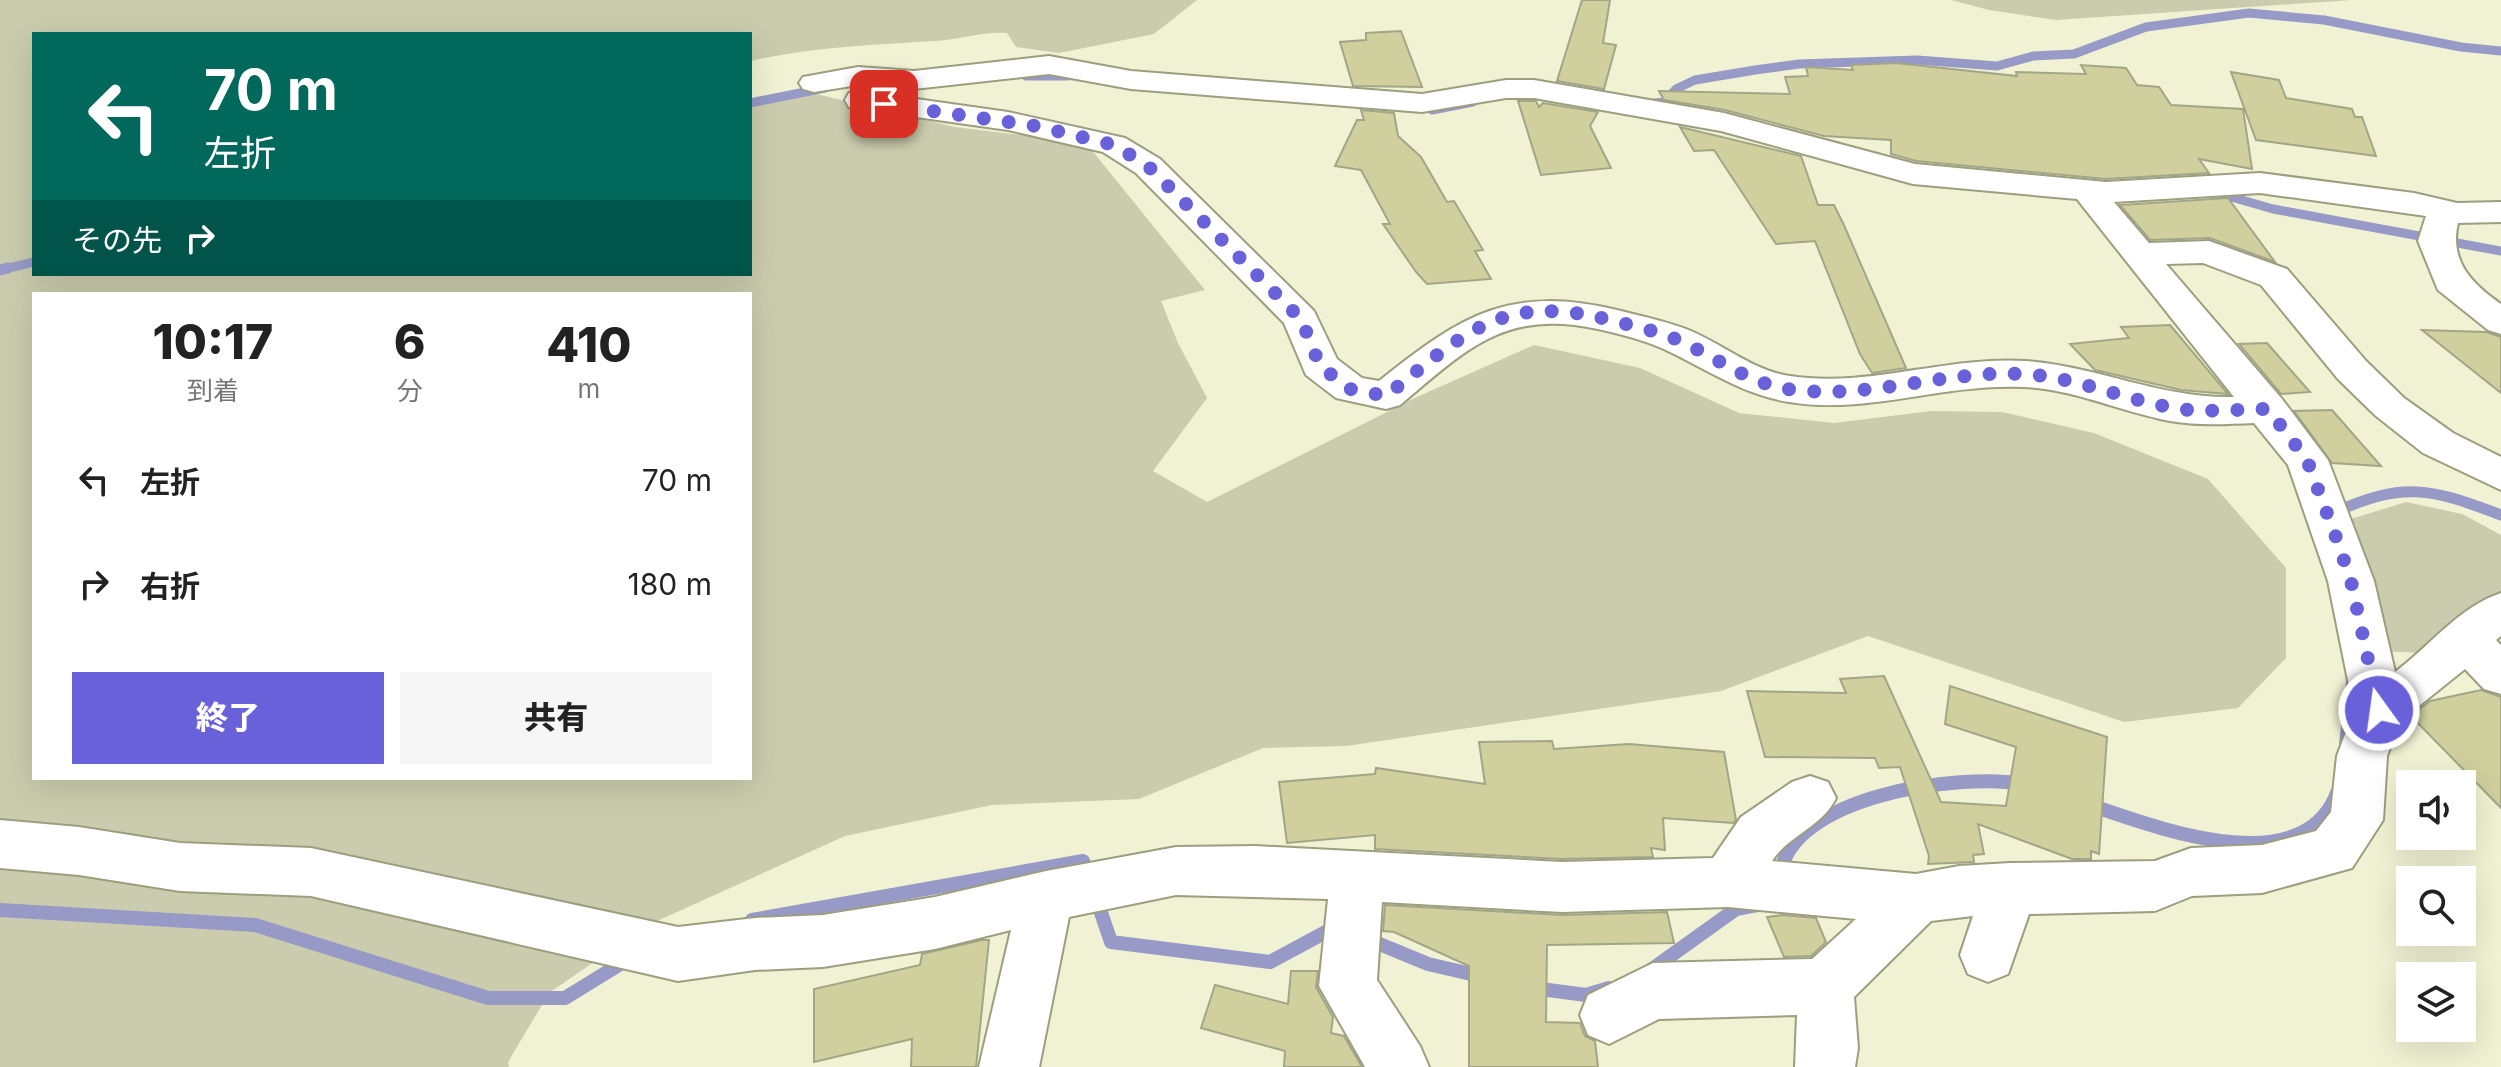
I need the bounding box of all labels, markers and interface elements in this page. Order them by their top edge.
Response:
text: 70 m [204,56,338,124]
icon: left [72,64,176,168]
pin [850,70,918,138]
icon: arrive [862,82,906,126]
text: 左折 [204,131,276,175]
icon: right [178,216,222,260]
text: その先 [72,222,162,258]
text: 10:17 [153,312,273,371]
text: 6 [394,312,426,371]
text: 410 [546,315,631,374]
text: m [577,373,600,404]
text: 到着 [187,375,239,406]
text: 分 [397,375,423,406]
icon: left [72,458,116,502]
text: 70 m [642,462,712,498]
text: 左折 [140,464,200,500]
icon: right [72,562,116,606]
text: 180 m [628,566,712,602]
text: 右折 [140,568,200,604]
position arrow [2337,668,2421,752]
button: 終了 [72,672,384,764]
button: 共有 [400,672,712,764]
map controls [2396,770,2476,1042]
button: sound [2396,770,2476,850]
button: search [2396,866,2476,946]
button: layers [2396,962,2476,1042]

